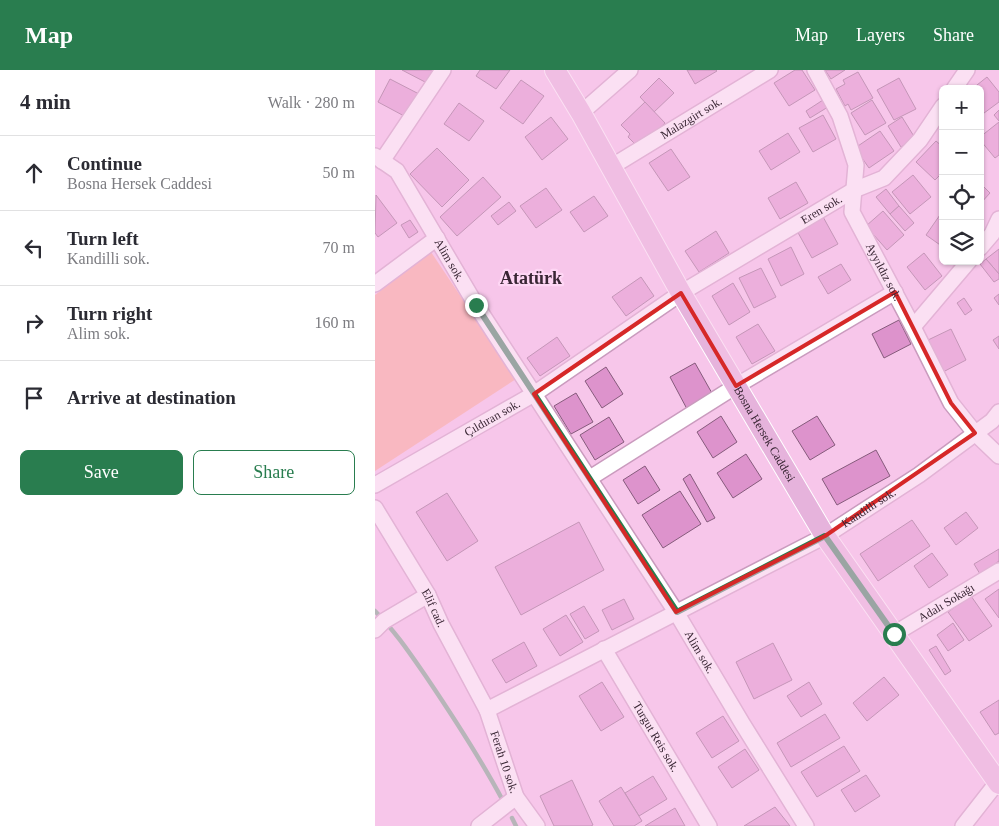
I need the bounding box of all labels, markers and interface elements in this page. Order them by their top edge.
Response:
text: Map [25,22,73,48]
text: Map [795,25,828,45]
text: Layers [856,25,905,45]
text: Share [933,25,974,45]
map controls [939,85,984,265]
button: + [939,85,984,130]
text: 4 min [20,90,71,114]
text: Walk · 280 m [268,94,355,111]
street label: Malazgirt sok. [658,94,724,142]
button: − [939,130,984,175]
text: Continue [67,153,142,174]
icon: ahead [20,159,48,187]
text: 50 m [323,164,355,181]
text: Bosna Hersek Caddesi [67,175,212,192]
button: locate [939,175,984,220]
street label: Eren sok. [798,192,845,227]
button: layers [939,220,984,265]
text: Turn left [67,228,139,249]
icon: left [20,234,48,262]
street label: Alim sok. [431,236,468,284]
text: 70 m [323,239,355,256]
street label: Ayyıldız sok. [863,241,905,303]
text: Kandilli sok. [67,250,150,267]
district label: Atatürk [500,268,562,288]
route end [465,294,488,317]
text: Turn right [67,303,152,324]
icon: right [20,309,48,337]
text: 160 m [315,314,355,331]
text: Alim sok. [67,325,130,342]
icon: arrive [20,384,48,412]
street label: Bosna Hersek Caddesi [731,384,799,485]
text: Arrive at destination [67,387,236,408]
street label: Çıldıran sok. [462,396,523,439]
button: Save [20,450,183,495]
button: Share [193,450,355,495]
street label: Kandilli sok. [839,485,898,531]
street label: Adalı Sokağı [916,580,978,625]
street label: Elif cad. [419,586,448,630]
route start [883,623,906,646]
street label: Alim sok. [682,628,718,676]
street label: Turgut Reis sok. [630,699,682,774]
street label: Ferah 10 sok. [487,729,521,795]

